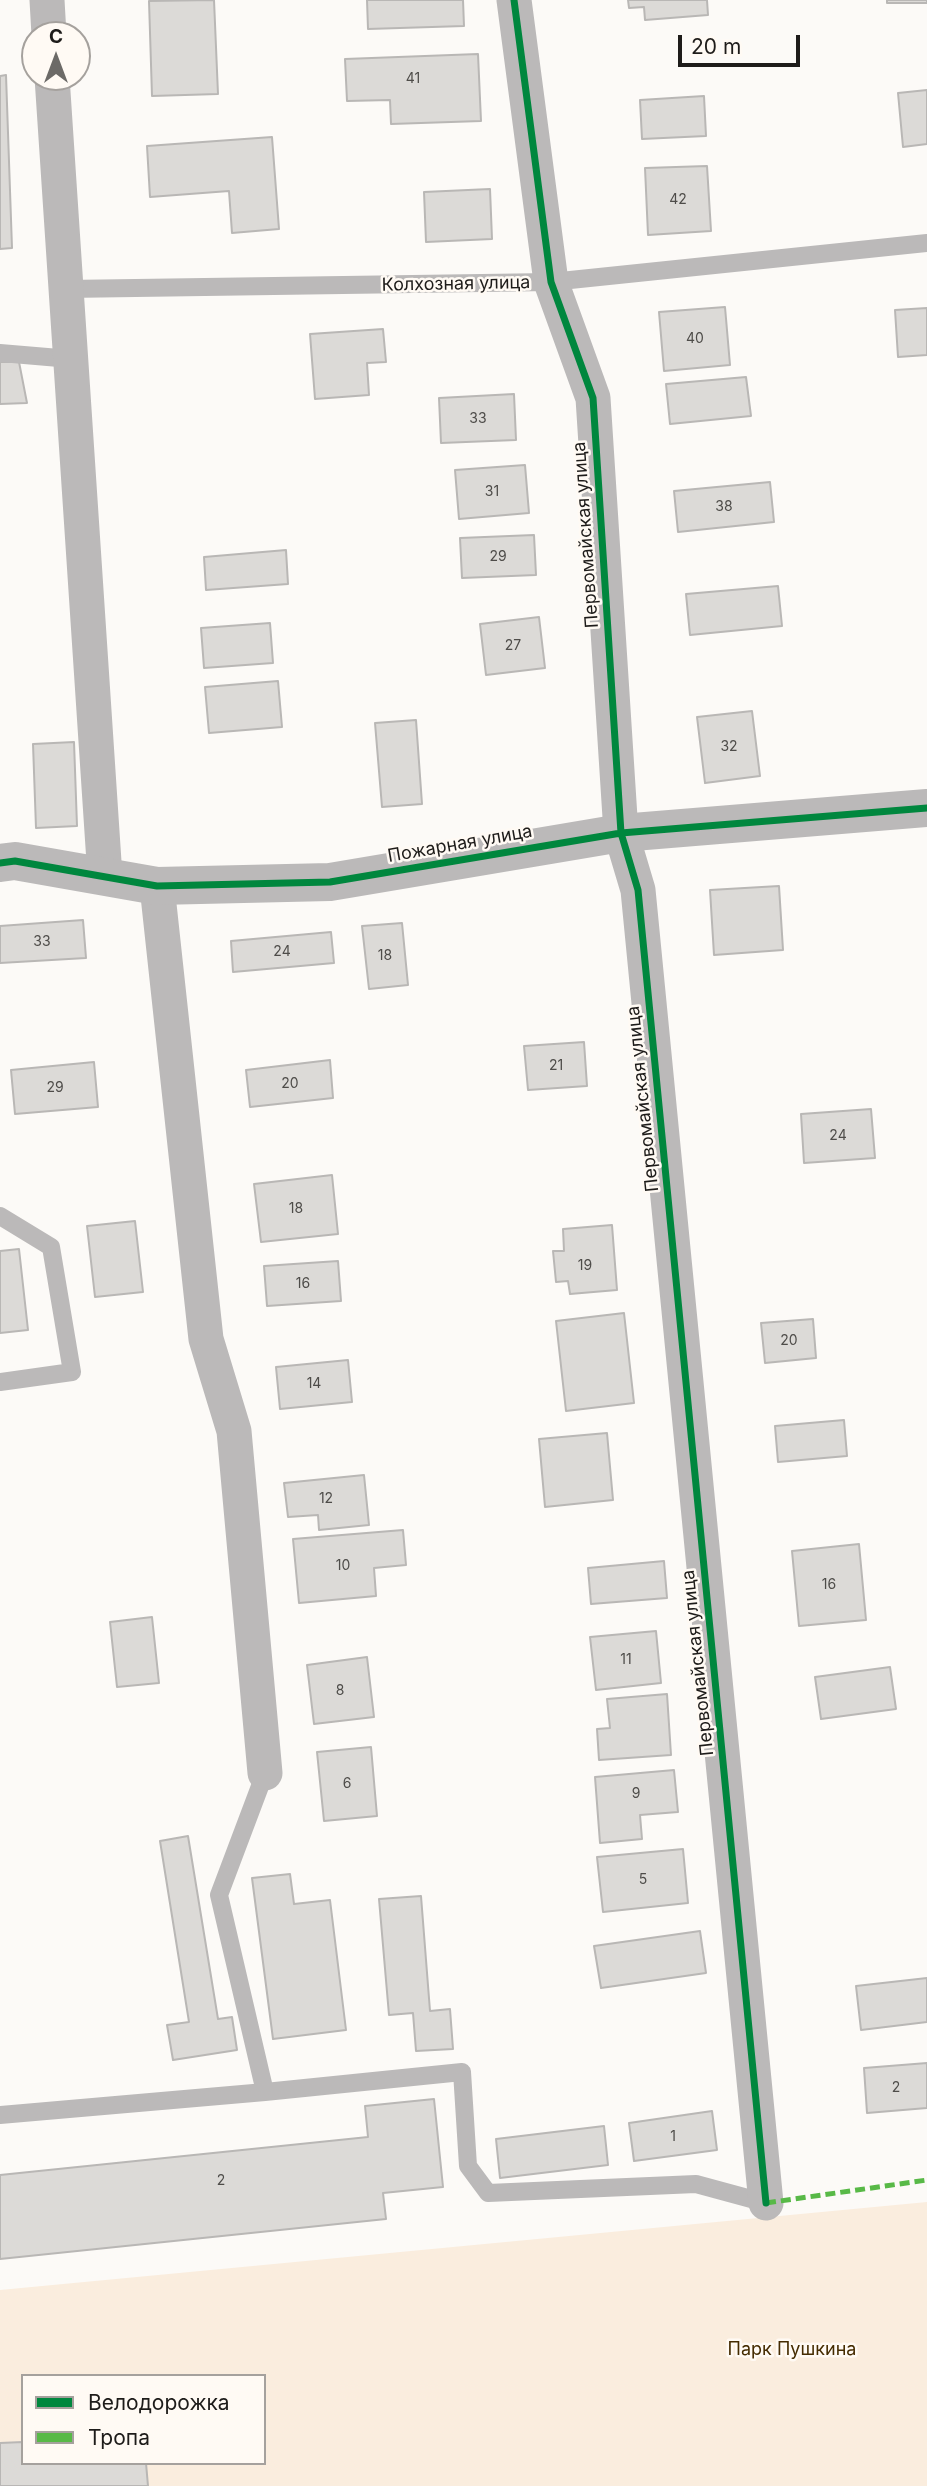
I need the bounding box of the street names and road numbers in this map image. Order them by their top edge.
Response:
street label: Колхозная улица [382,272,530,296]
street label: Первомайская улица [569,441,603,629]
street label: Пожарная улица [386,821,534,867]
street label: Первомайская улица [622,1005,664,1193]
street label: Первомайская улица [677,1569,719,1757]

